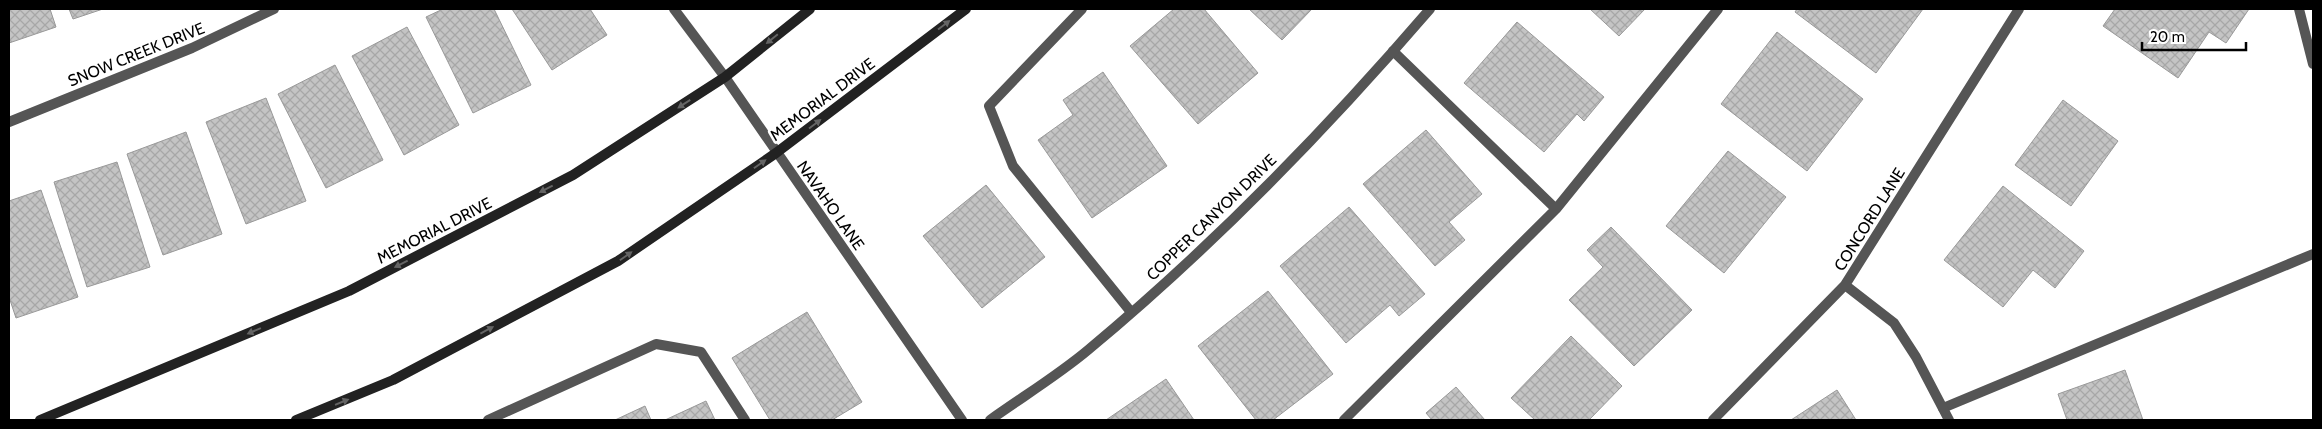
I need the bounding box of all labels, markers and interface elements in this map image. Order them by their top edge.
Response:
street label: SNOW CREEK DRIVE [65,18,207,91]
one-way arrow [937,20,950,31]
scale bar [2142,20,2246,52]
text: 20 m [2150,28,2185,46]
one-way arrow [765,34,778,45]
street label: MEMORIAL DRIVE [766,54,879,145]
one-way arrow [677,99,690,108]
one-way arrow [808,118,821,129]
street label: COPPER CANYON DRIVE [1142,150,1280,284]
street label: NAVAHO LANE [793,157,868,254]
one-way arrow [753,159,766,169]
street label: CONCORD LANE [1830,164,1909,274]
one-way arrow [539,185,553,193]
street label: MEMORIAL DRIVE [374,193,495,268]
one-way arrow [619,251,632,261]
one-way arrow [394,260,409,268]
one-way arrow [481,326,494,335]
one-way arrow [247,328,261,336]
one-way arrow [334,397,349,405]

